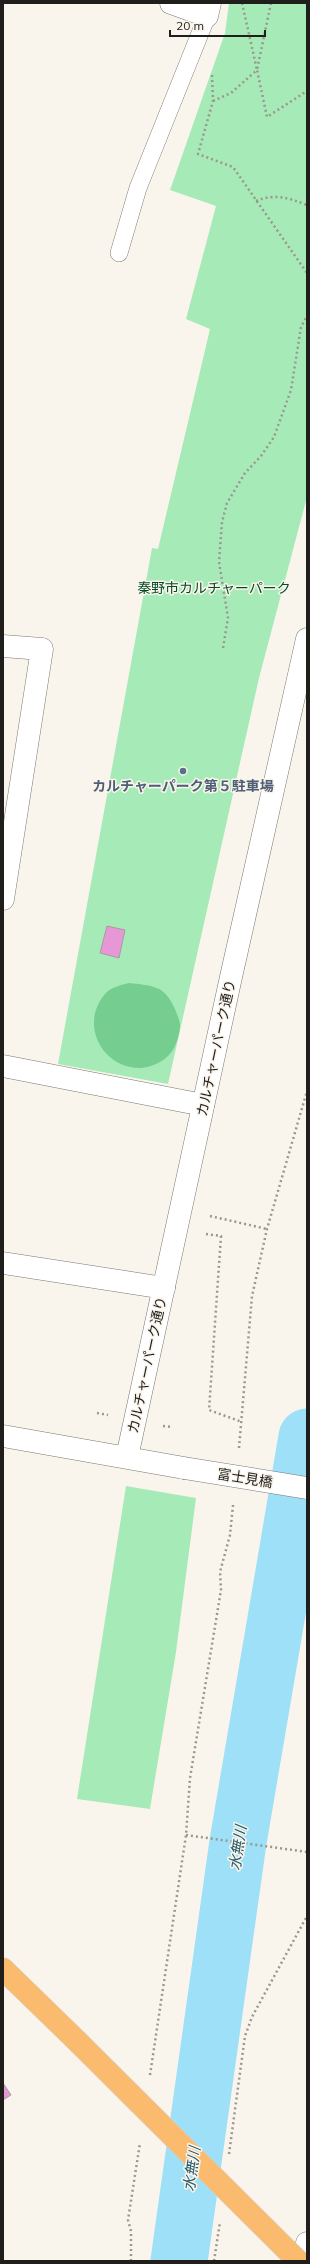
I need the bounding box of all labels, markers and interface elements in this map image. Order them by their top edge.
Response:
scale bar [170,12,265,38]
text: 20 m [176,18,204,33]
park label: 秦野市カルチャーパーク [137,579,291,597]
marker: カルチャーパーク第５駐車場 [178,766,188,776]
place label: カルチャーパーク第５駐車場 [92,777,274,795]
street label: カルチャーパーク通り [193,978,239,1118]
street label: カルチャーパーク通り [124,1295,170,1435]
street label: 富士見橋 [216,1465,274,1491]
water label: 水無川 [225,1822,251,1872]
water label: 水無川 [179,2143,204,2193]

